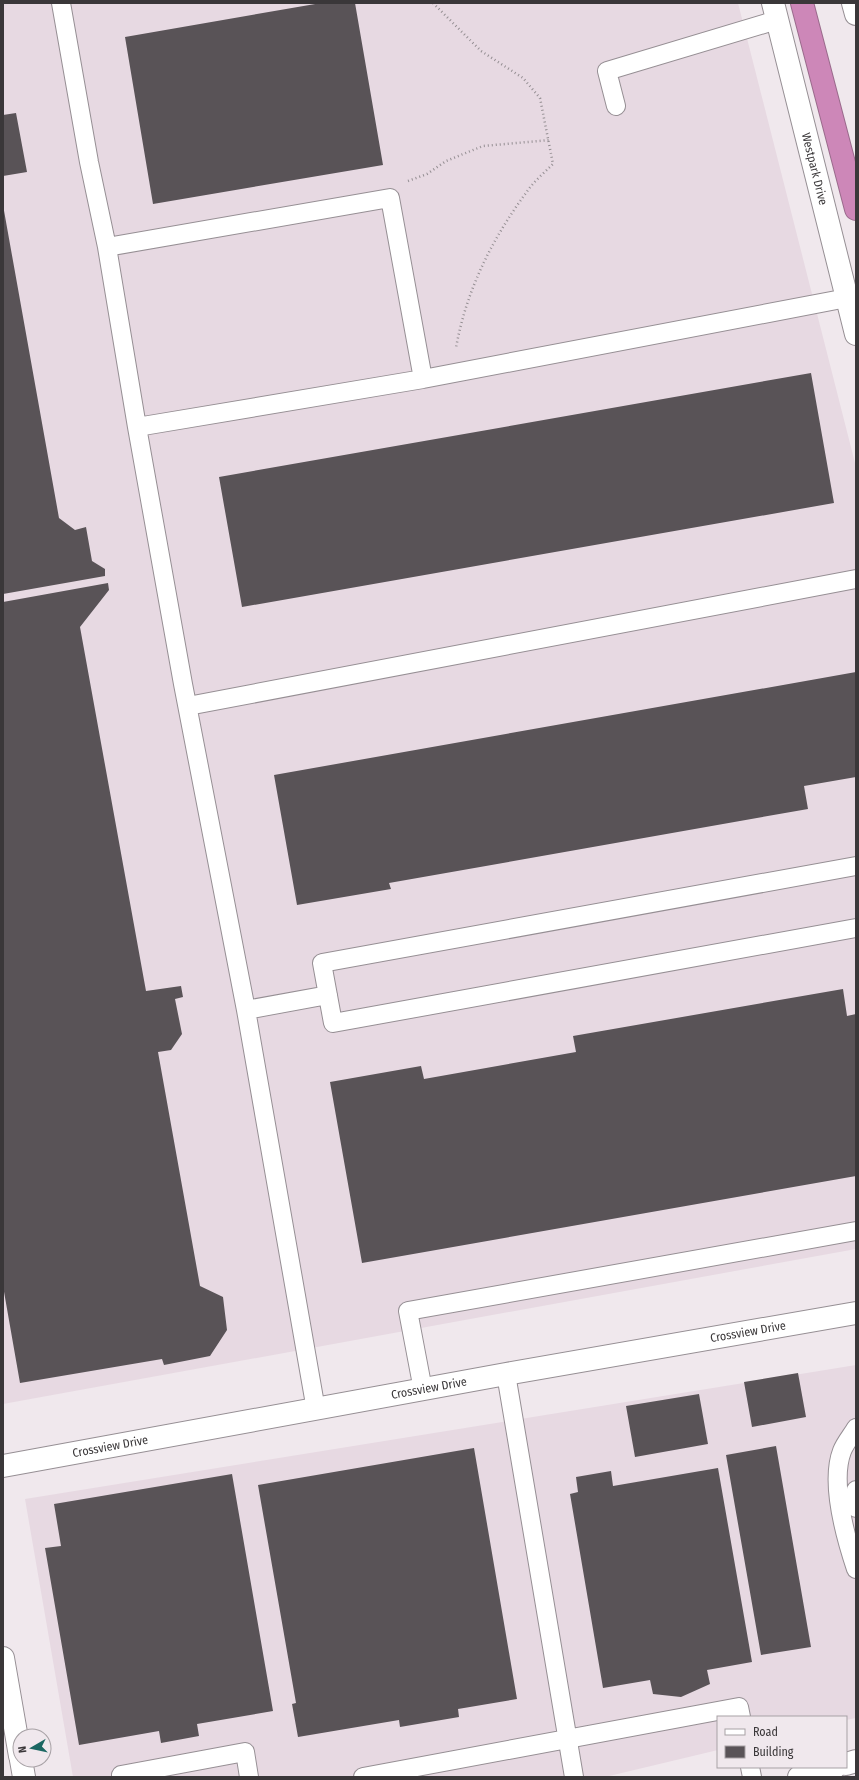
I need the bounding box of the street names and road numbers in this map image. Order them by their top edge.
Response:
street label: Westpark Drive [799,131,830,207]
street label: Crossview Drive [709,1318,787,1345]
street label: Crossview Drive [390,1374,468,1402]
street label: Crossview Drive [71,1433,149,1460]

